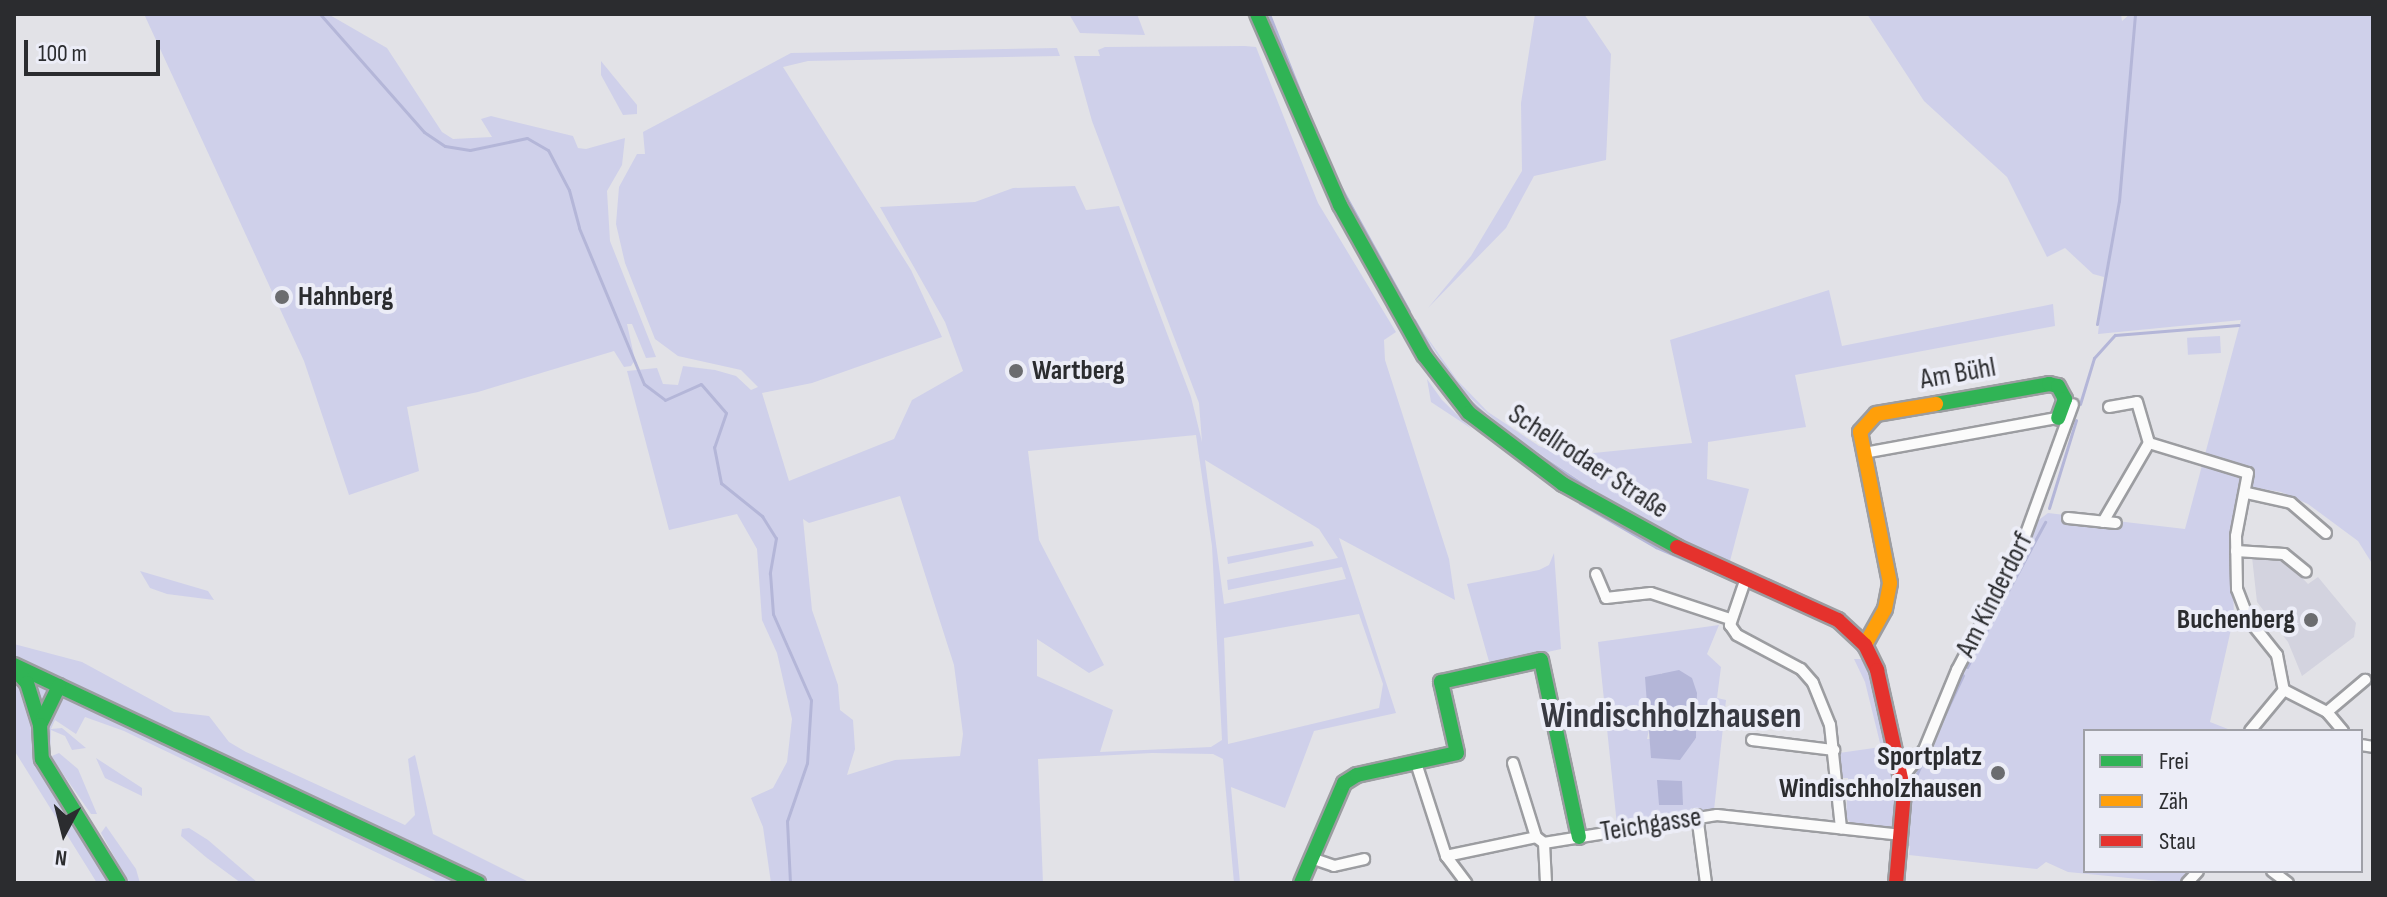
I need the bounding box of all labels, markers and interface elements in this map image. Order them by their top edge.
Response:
scale bar [28,24,164,74]
text: 100 m [38,39,87,68]
place label: Hahnberg [298,280,393,314]
marker: Hahnberg [273,288,291,306]
street label: Am Bühl [1918,351,1998,397]
place label: Wartberg [1032,354,1124,388]
marker: Wartberg [1007,362,1025,380]
street label: Schellrodaer Straße [1502,398,1674,526]
street label: Am Kinderdorf [1949,527,2041,663]
place label: Buchenberg [2177,603,2295,637]
marker: Buchenberg [2302,611,2320,629]
district label: Windischholzhausen [1540,695,1802,739]
legend [2083,729,2363,873]
place label: Sportplatz Windischholzhausen [1779,740,1982,806]
text: Frei [2159,747,2189,776]
marker: Sportplatz Windischholzhausen [1989,764,2007,782]
text: Zäh [2159,787,2188,816]
north arrow [24,793,104,873]
street label: Teichgasse [1598,800,1704,850]
text: Stau [2159,827,2196,856]
text: N [54,843,68,871]

